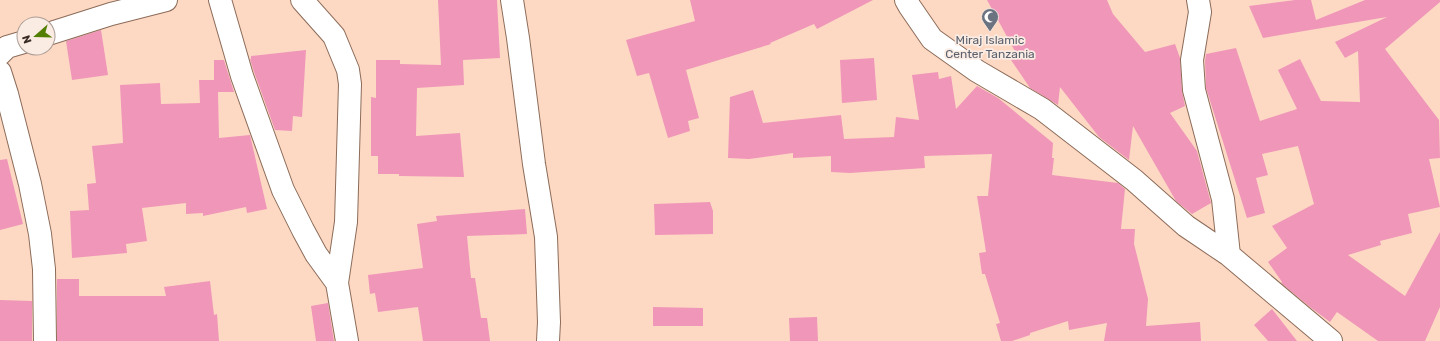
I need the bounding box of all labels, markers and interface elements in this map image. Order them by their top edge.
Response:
mosque icon: Miraj Islamic Center Tanzania [980,7,1000,32]
north arrow [16,16,56,56]
text: N [20,33,35,45]
place label: Miraj Islamic Center Tanzania [945,33,1035,61]

